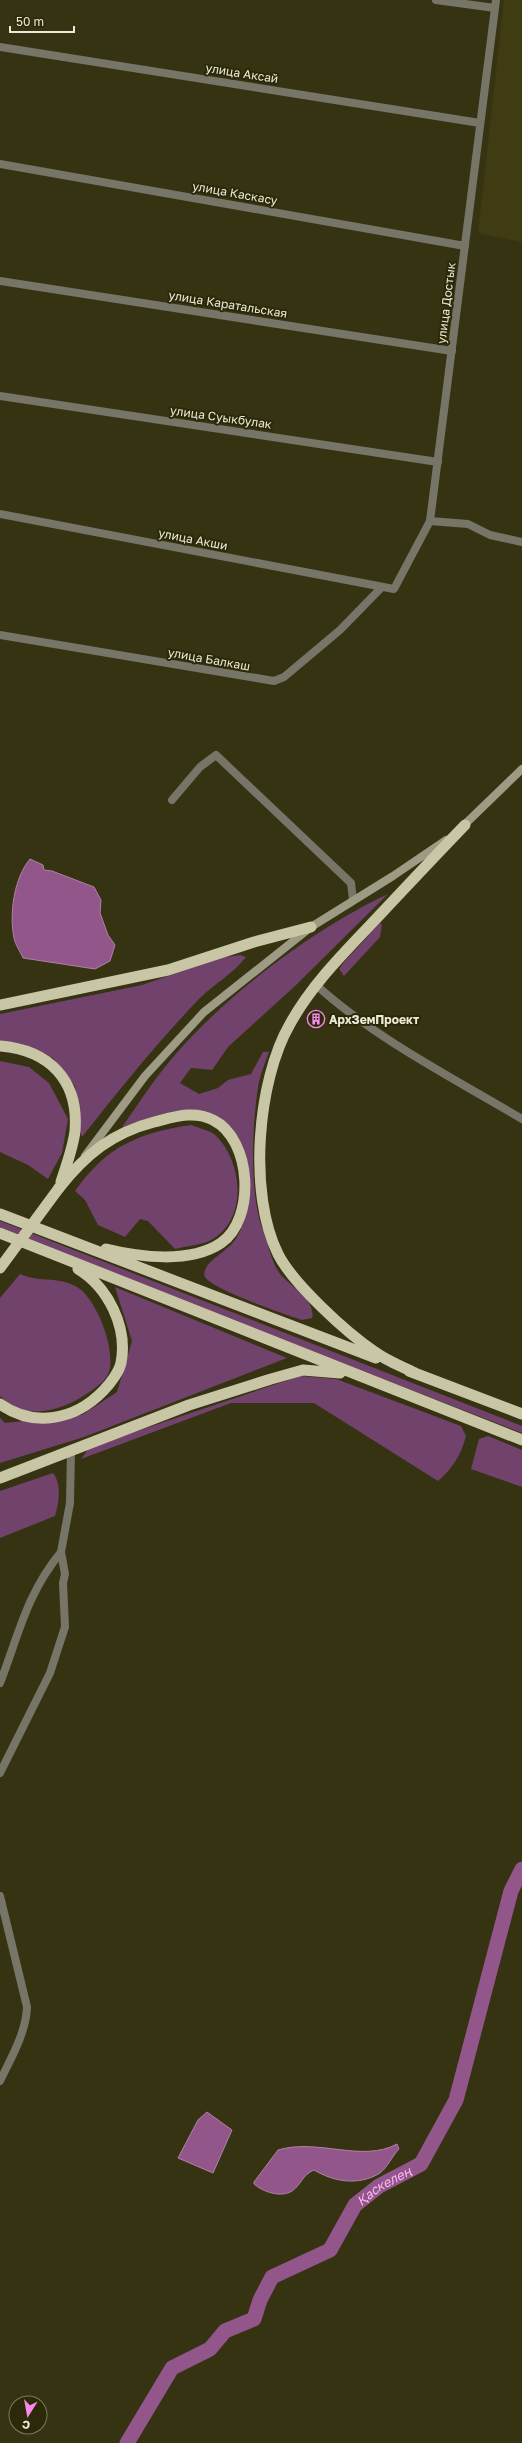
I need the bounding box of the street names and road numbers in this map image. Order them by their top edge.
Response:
street label: улица Аксай [205,60,279,86]
street label: улица Каскасу [191,178,279,208]
street label: улица Достык [434,261,458,345]
street label: улица Каратальская [168,287,288,321]
street label: улица Суыкбулак [169,402,273,432]
street label: улица Акши [157,525,229,553]
street label: улица Балкаш [167,644,251,674]

